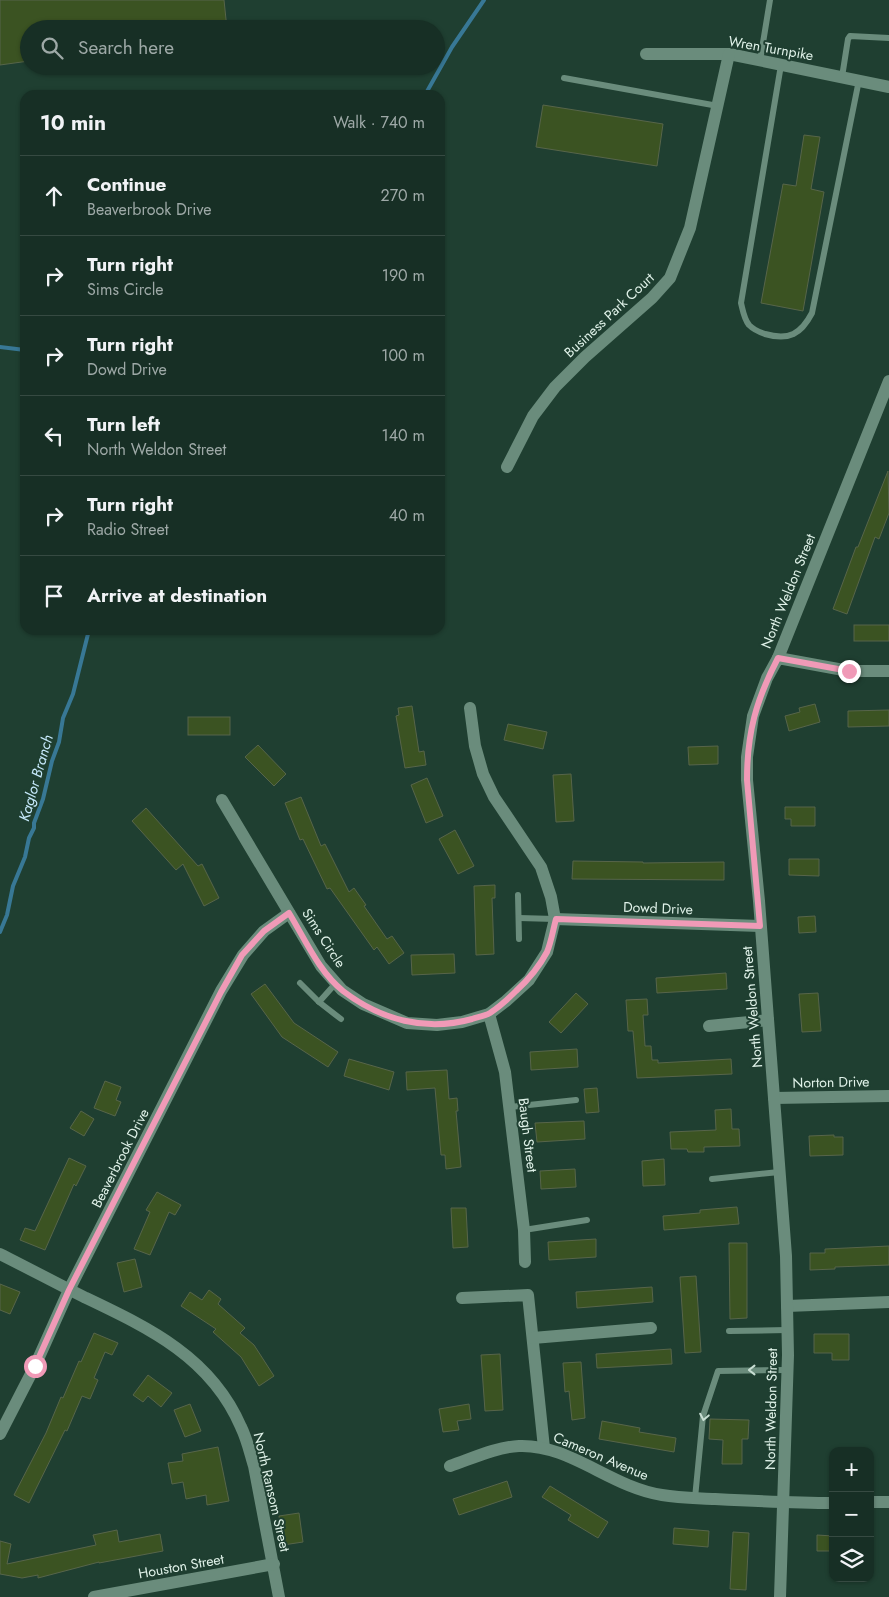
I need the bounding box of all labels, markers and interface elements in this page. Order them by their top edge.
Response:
search box [20,20,445,75]
street label: Wren Turnpike [727,31,815,65]
icon: search [38,34,66,62]
text: Search here [78,34,174,61]
text: 10 min [40,108,106,138]
text: Walk · 740 m [333,111,425,134]
text: Continue [87,171,166,198]
icon: ahead [40,182,68,210]
text: 270 m [381,184,425,207]
text: Beaverbrook Drive [87,198,212,221]
text: Turn right [87,251,173,278]
icon: right [40,262,68,290]
text: 190 m [382,264,425,287]
street label: Business Park Court [560,268,659,362]
text: Sims Circle [87,278,164,301]
text: Turn right [87,331,173,358]
icon: right [40,342,68,370]
text: 100 m [381,344,425,367]
text: Dowd Drive [87,358,167,381]
text: Turn left [87,411,160,438]
icon: left [40,422,68,450]
text: 140 m [382,424,425,447]
text: North Weldon Street [87,438,226,461]
text: Turn right [87,491,173,518]
icon: right [40,502,68,530]
text: 40 m [389,504,425,527]
text: Radio Street [87,518,169,541]
street label: North Weldon Street [756,530,820,651]
icon: arrive [40,582,68,610]
text: Arrive at destination [87,582,267,609]
route end [838,660,861,683]
water label: Kaglor Branch [13,732,59,824]
street label: Dowd Drive [623,897,693,919]
street label: Sims Circle [297,904,351,972]
street label: North Weldon Street [737,945,767,1069]
street label: Norton Drive [792,1071,870,1093]
street label: Baugh Street [514,1097,543,1174]
street label: Beaverbrook Drive [86,1105,154,1211]
street label: North Weldon Street [760,1347,782,1470]
route start [24,1355,47,1378]
one-way arrow [748,1365,756,1376]
one-way arrow [699,1413,710,1422]
street label: Cameron Avenue [550,1427,652,1485]
street label: North Ransom Street [249,1430,296,1554]
map controls [829,1447,874,1582]
button: + [829,1447,874,1492]
button: − [829,1492,874,1537]
button: layers [829,1537,874,1582]
street label: Houston Street [137,1549,226,1583]

